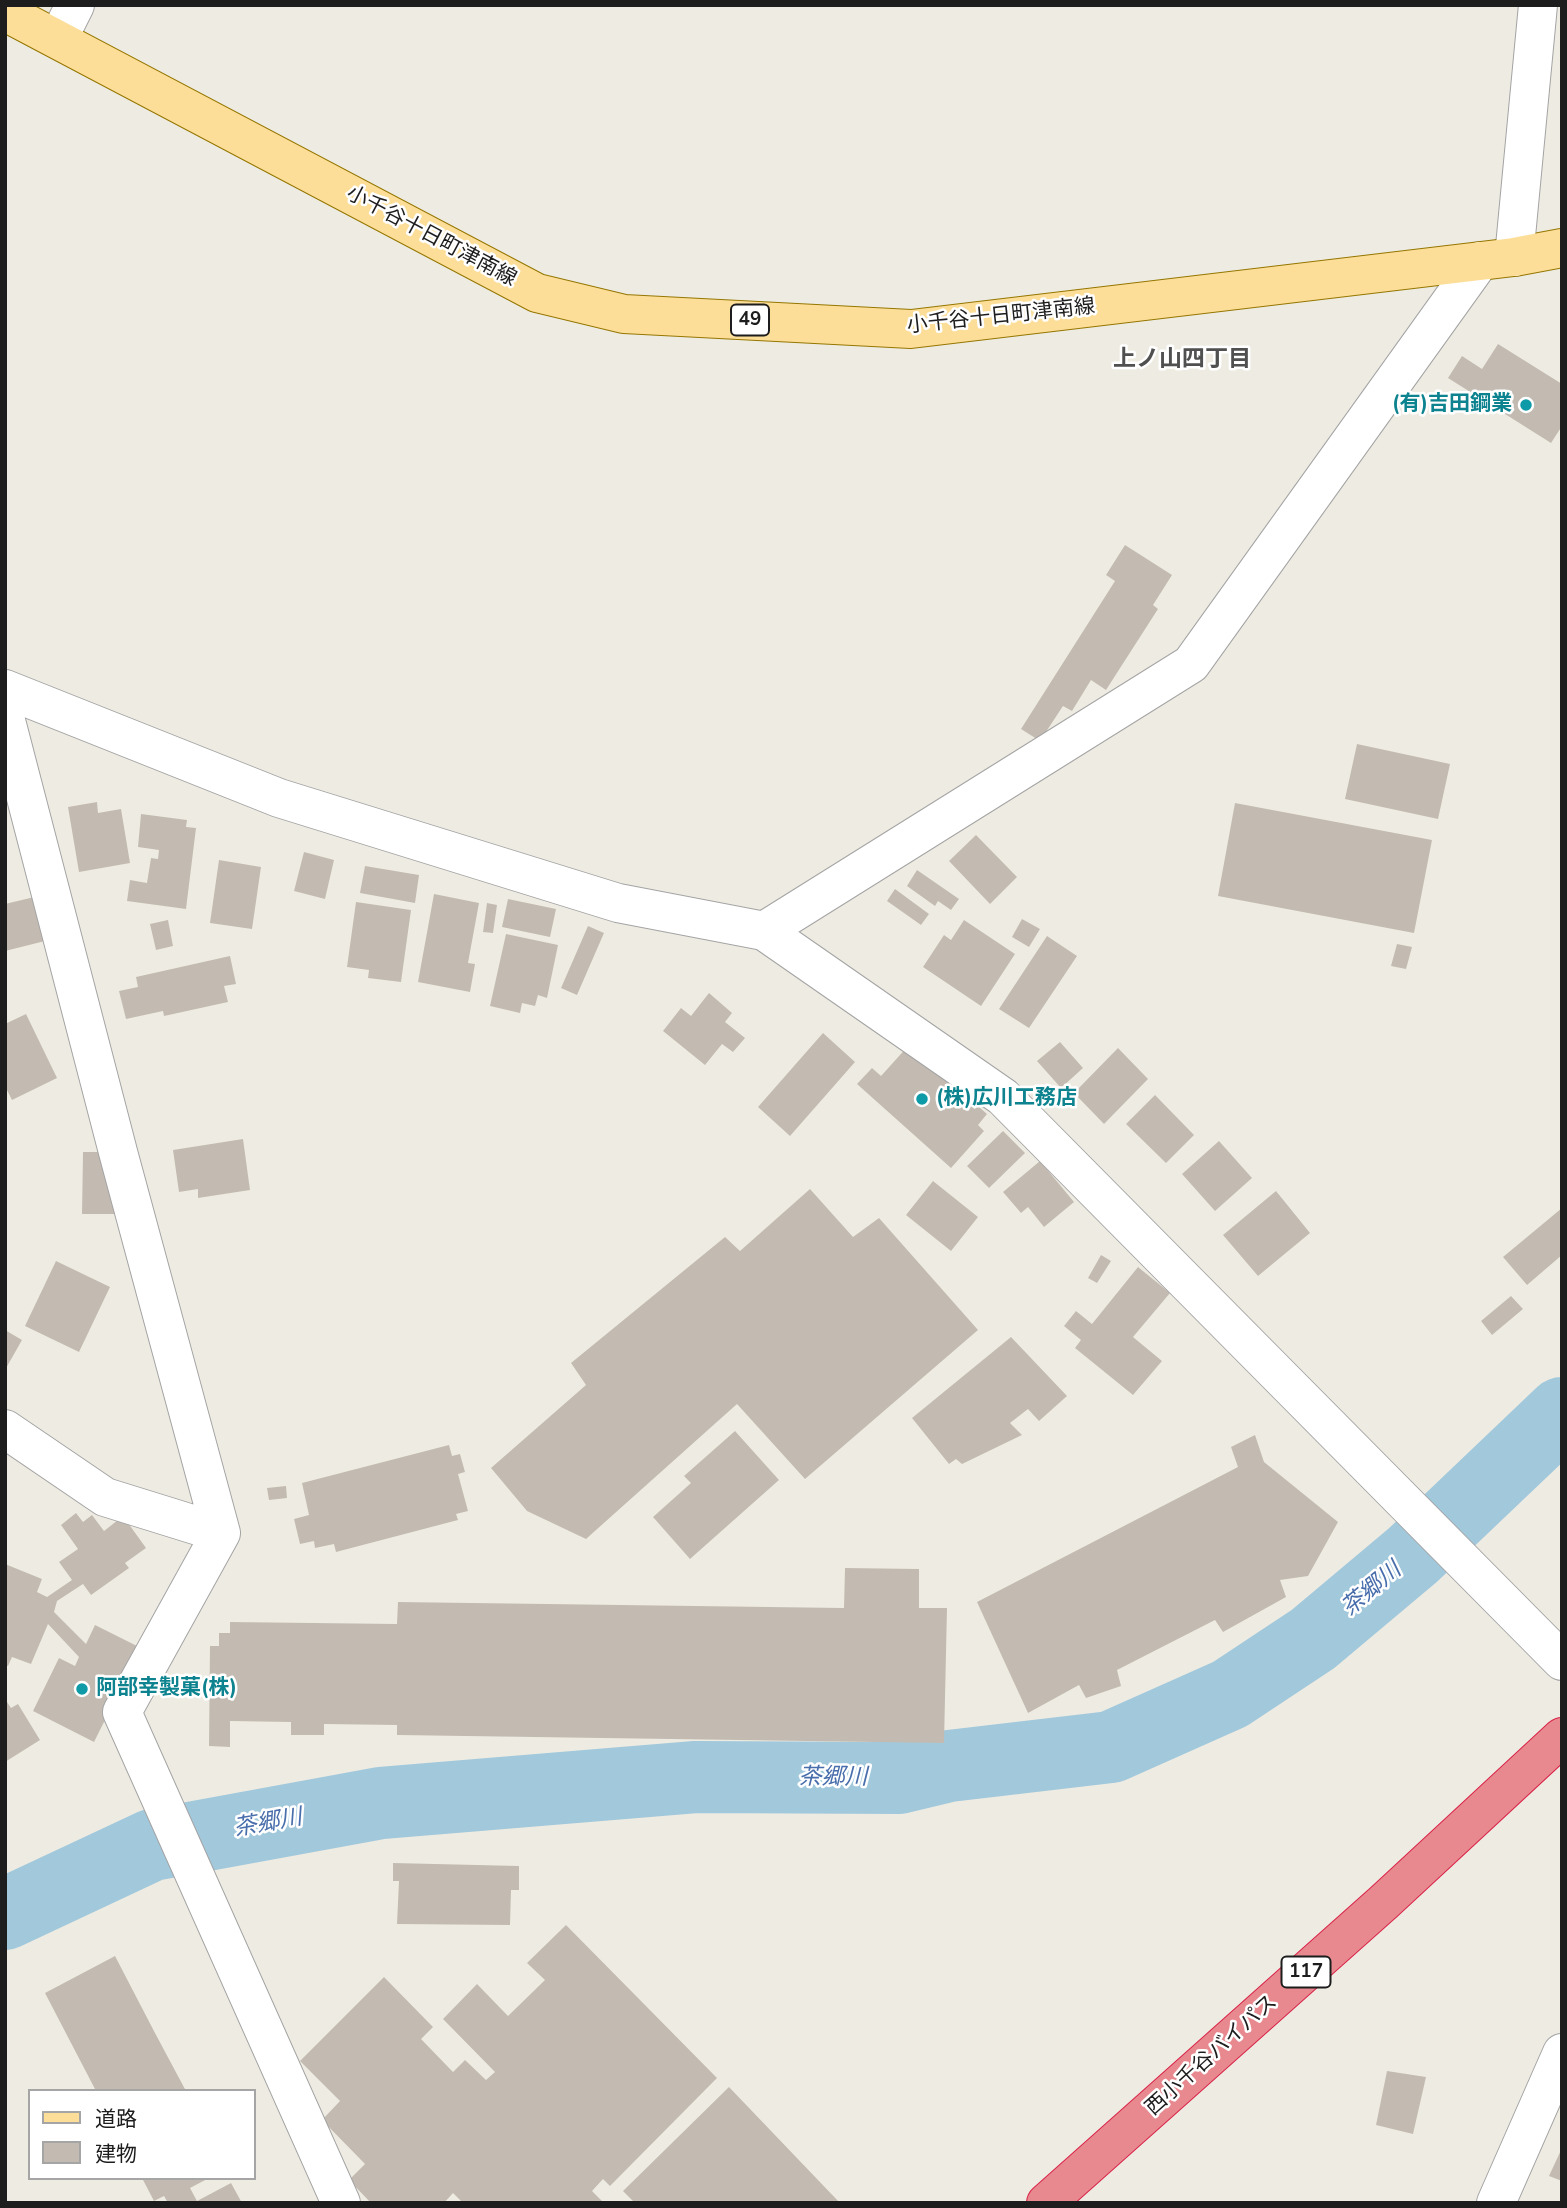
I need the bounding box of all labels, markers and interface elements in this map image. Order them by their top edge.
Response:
street label: 小千谷十日町津南線 [342,182,520,292]
street label: 小千谷十日町津南線 [906,295,1096,339]
road number: 49 [731,304,769,336]
district label: 上ノ山四丁目 [1113,346,1251,374]
place label: (有)吉田鋼業 [1392,392,1512,418]
marker: (有)吉田鋼業 [1518,397,1534,413]
place label: (株)広川工務店 [936,1086,1077,1112]
marker: (株)広川工務店 [914,1091,930,1107]
water label: 茶郷川 [1337,1557,1407,1623]
place label: 阿部幸製菓(株) [96,1676,237,1702]
marker: 阿部幸製菓(株) [74,1681,90,1697]
water label: 茶郷川 [799,1764,867,1792]
water label: 茶郷川 [232,1804,304,1844]
road number: 117 [1282,1956,1330,1988]
street label: 西小千谷バイパス [1141,1990,1283,2122]
legend [28,2089,256,2180]
text: 道路 [95,2105,137,2133]
text: 建物 [95,2140,137,2168]

